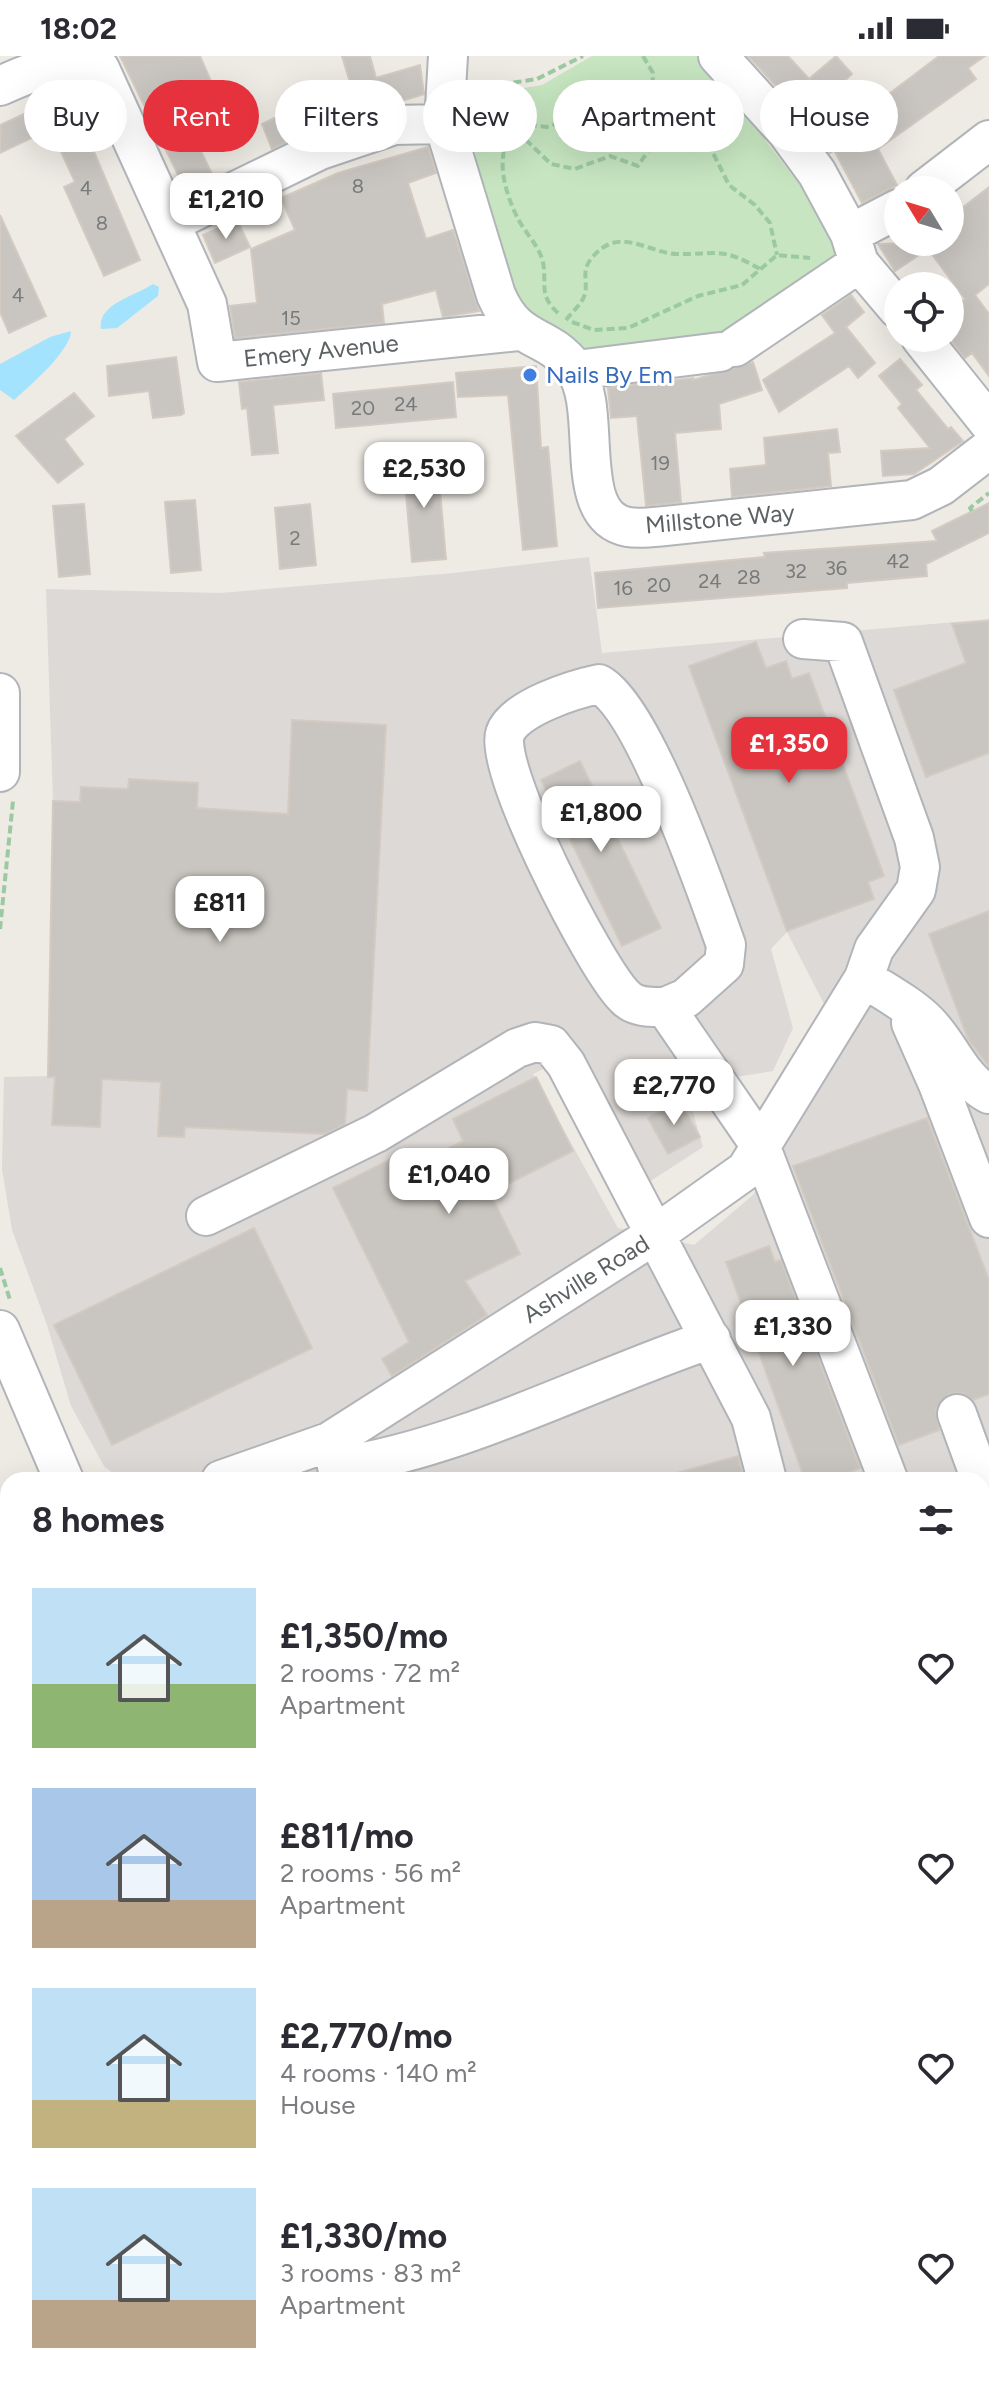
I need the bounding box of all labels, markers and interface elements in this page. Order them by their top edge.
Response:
text: 18:02 [40,10,117,47]
chip: Buy [24,80,127,152]
chip: Rent [143,80,259,152]
chip: Filters [275,80,407,152]
chip: New [423,80,537,152]
chip: Apartment [553,80,744,152]
chip: House [760,80,898,152]
pin: £1,210 [161,173,291,241]
house number: 8 [352,174,364,198]
house number: 4 [80,176,92,200]
north arrow [884,176,964,256]
map controls [884,176,964,352]
text: £1,210 [188,183,264,215]
house number: 8 [96,211,108,235]
button: locate [884,272,964,352]
house number: 4 [12,283,24,307]
house number: 15 [281,306,301,330]
street label: Emery Avenue [242,328,400,373]
place label: Nails By Em [546,360,673,389]
marker: Nails By Em [521,366,539,384]
house number: 24 [394,392,418,416]
house number: 20 [351,396,375,420]
pin: £2,530 [359,442,489,510]
house number: 19 [650,451,670,475]
text: £2,530 [382,452,466,484]
street label: Millstone Way [644,498,796,539]
house number: 2 [289,526,301,550]
house number: 42 [886,549,910,573]
house number: 36 [825,556,847,580]
house number: 32 [785,559,807,583]
house number: 28 [737,565,761,589]
house number: 24 [698,569,722,593]
house number: 20 [647,573,671,597]
house number: 16 [613,576,633,600]
pin: £1,350 [724,717,854,785]
text: £1,350 [749,727,829,759]
pin: £1,800 [536,786,666,854]
text: £1,800 [560,796,642,828]
pin: £811 [173,876,267,944]
text: £811 [193,886,247,918]
pin: £2,770 [609,1059,739,1127]
text: £2,770 [633,1069,715,1101]
pin: £1,040 [384,1148,514,1216]
text: £1,040 [407,1158,491,1190]
street label: Ashville Road [517,1228,654,1329]
pin: £1,330 [728,1300,858,1368]
text: £1,330 [754,1310,832,1342]
icon: filters [914,1498,958,1542]
text: 8 homes [32,1500,164,1541]
text: £1,350/mo [280,1616,448,1657]
icon: home [96,1620,192,1716]
icon: heart [914,1646,958,1690]
text: 2 rooms · 72 m² [280,1657,460,1689]
text: Apartment [280,1689,406,1721]
text: £811/mo [280,1816,414,1857]
icon: home [96,1820,192,1916]
icon: heart [914,1846,958,1890]
text: 2 rooms · 56 m² [280,1857,461,1889]
text: Apartment [280,1889,406,1921]
text: £2,770/mo [280,2016,453,2057]
icon: home [96,2020,192,2116]
icon: heart [914,2046,958,2090]
text: 4 rooms · 140 m² [280,2057,477,2089]
text: House [280,2089,355,2121]
text: £1,330/mo [280,2216,447,2257]
icon: home [96,2220,192,2316]
icon: heart [914,2246,958,2290]
text: 3 rooms · 83 m² [280,2257,461,2289]
text: Apartment [280,2289,406,2321]

